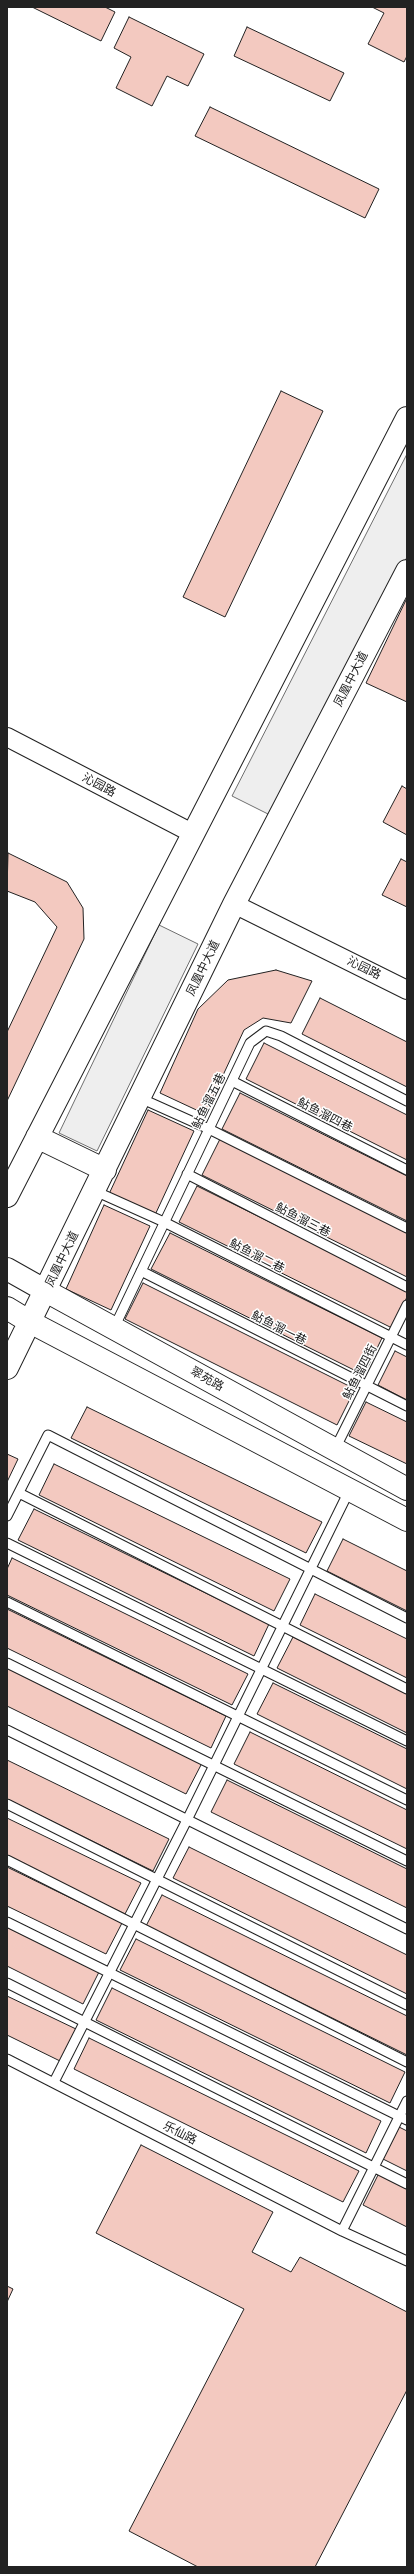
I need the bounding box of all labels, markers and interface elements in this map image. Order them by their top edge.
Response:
street label: 凤凰中大道 [331,649,371,709]
street label: 沁园路 [80,770,118,800]
street label: 凤凰中大道 [183,938,223,998]
street label: 沁园路 [345,954,383,982]
street label: 鲇鱼溜五巷 [189,1071,229,1131]
street label: 鲇鱼溜四巷 [295,1095,355,1135]
street label: 鲇鱼溜三巷 [273,1200,333,1240]
street label: 凤凰中大道 [42,1229,82,1289]
street label: 鲇鱼溜二巷 [227,1236,287,1276]
street label: 鲇鱼溜一巷 [249,1308,309,1348]
street label: 鲇鱼溜四街 [340,1342,380,1402]
street label: 翠苑路 [188,1364,226,1394]
street label: 乐仙路 [161,2118,199,2148]

